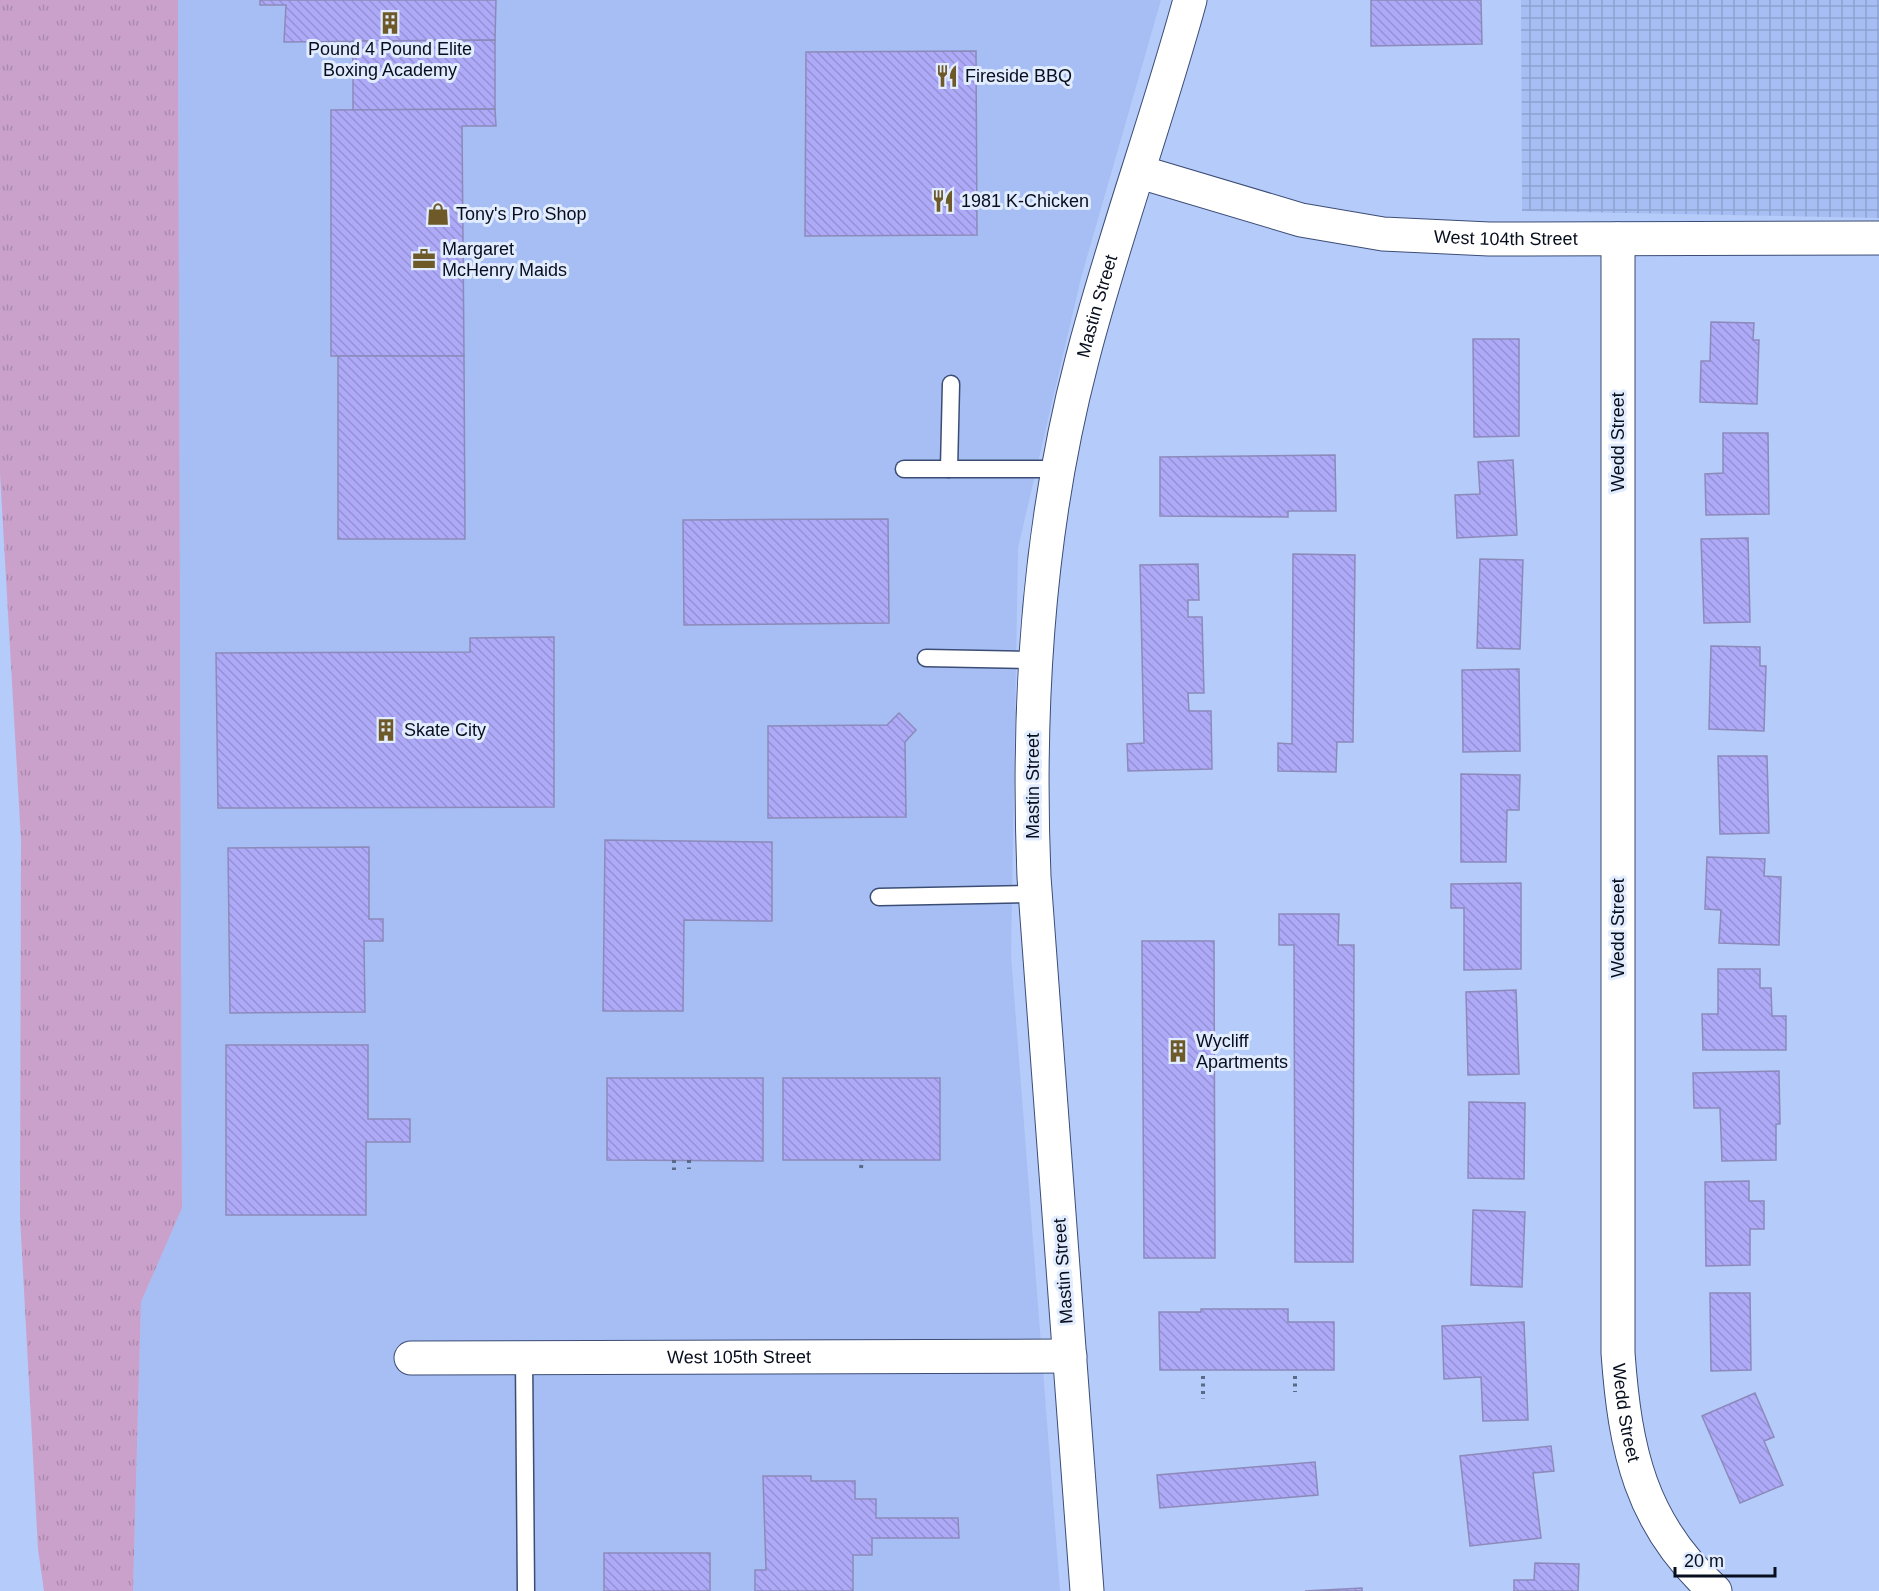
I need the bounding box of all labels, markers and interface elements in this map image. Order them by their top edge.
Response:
building icon: Pound 4 Pound Elite Boxing Academy [377,10,403,36]
place label: Pound 4 Pound Elite Boxing Academy [308,39,472,80]
restaurant icon: Fireside BBQ [934,63,960,89]
place label: Fireside BBQ [965,66,1072,86]
restaurant icon: 1981 K-Chicken [930,188,956,214]
place label: 1981 K-Chicken [961,191,1089,211]
shop icon: Tony's Pro Shop [425,201,451,227]
place label: Tony's Pro Shop [456,204,587,224]
street label: West 104th Street [1433,226,1578,249]
place label: Margaret McHenry Maids [442,239,567,280]
office icon: Margaret McHenry Maids [411,246,437,272]
street label: Mastin Street [1073,252,1121,360]
street label: Wedd Street [1608,392,1628,492]
building icon: Skate City [373,717,399,743]
place label: Skate City [404,720,486,740]
street label: Mastin Street [1023,733,1043,839]
street label: Wedd Street [1608,878,1628,978]
place label: Wycliff Apartments [1196,1031,1288,1072]
building icon: Wycliff Apartments [1165,1038,1191,1064]
street label: Mastin Street [1049,1217,1077,1325]
street label: West 105th Street [667,1347,811,1367]
street label: Wedd Street [1609,1362,1644,1464]
scale bar [1675,1540,1776,1578]
text: 20 m [1684,1551,1724,1571]

